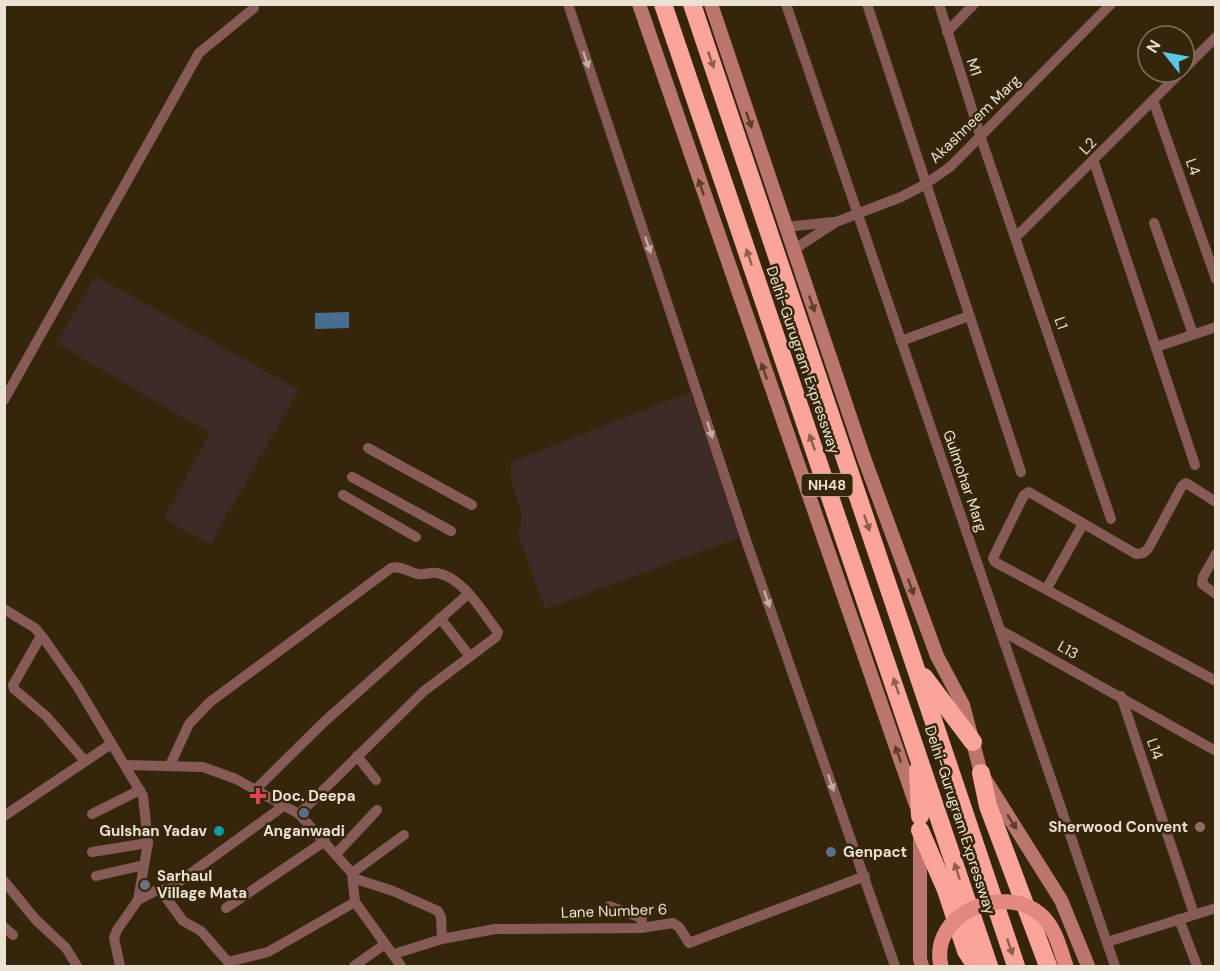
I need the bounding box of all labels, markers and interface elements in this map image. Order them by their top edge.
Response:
north arrow [1136,24,1196,84]
text: N [1142,36,1166,57]
one-way arrow [582,51,591,69]
one-way arrow [706,51,716,69]
street label: M1 [962,56,986,78]
street label: Akashneem Marg [925,70,1025,168]
one-way arrow [745,111,755,129]
street label: L2 [1075,133,1101,159]
street label: L4 [1181,156,1205,178]
one-way arrow [696,178,706,196]
one-way arrow [643,236,653,254]
one-way arrow [744,248,754,266]
street label: Delhi-Gurugram Expressway [761,263,845,457]
one-way arrow [807,295,817,313]
street label: L1 [1050,314,1072,332]
one-way arrow [759,362,769,380]
one-way arrow [705,421,715,439]
street label: Gulmohar Marg [938,427,992,535]
one-way arrow [807,433,817,451]
road number: NH48 [802,474,852,496]
one-way arrow [862,514,872,532]
one-way arrow [907,578,917,596]
one-way arrow [762,590,772,608]
street label: L13 [1054,636,1082,664]
one-way arrow [891,677,900,695]
street label: Delhi-Gurugram Expressway [920,723,1000,918]
street label: L14 [1142,736,1168,762]
one-way arrow [892,745,902,763]
one-way arrow [827,774,837,792]
place label: Doc. Deepa [272,786,355,806]
marker: Doc. Deepa [249,787,267,805]
marker: Anganwadi [297,806,311,820]
one-way arrow [1007,814,1018,831]
place label: Sherwood Convent [1048,817,1188,837]
marker: Sherwood Convent [1193,820,1207,834]
place label: Gulshan Yadav [99,821,208,841]
place label: Anganwadi [263,821,345,841]
marker: Gulshan Yadav [212,824,226,838]
place label: Genpact [843,842,907,862]
marker: Genpact [824,845,838,859]
one-way arrow [952,862,962,880]
place label: Sarhaul Village Mata [157,866,247,903]
marker: Sarhaul Village Mata [138,878,152,892]
street label: Lane Number 6 [560,899,668,923]
one-way arrow [1005,938,1015,956]

